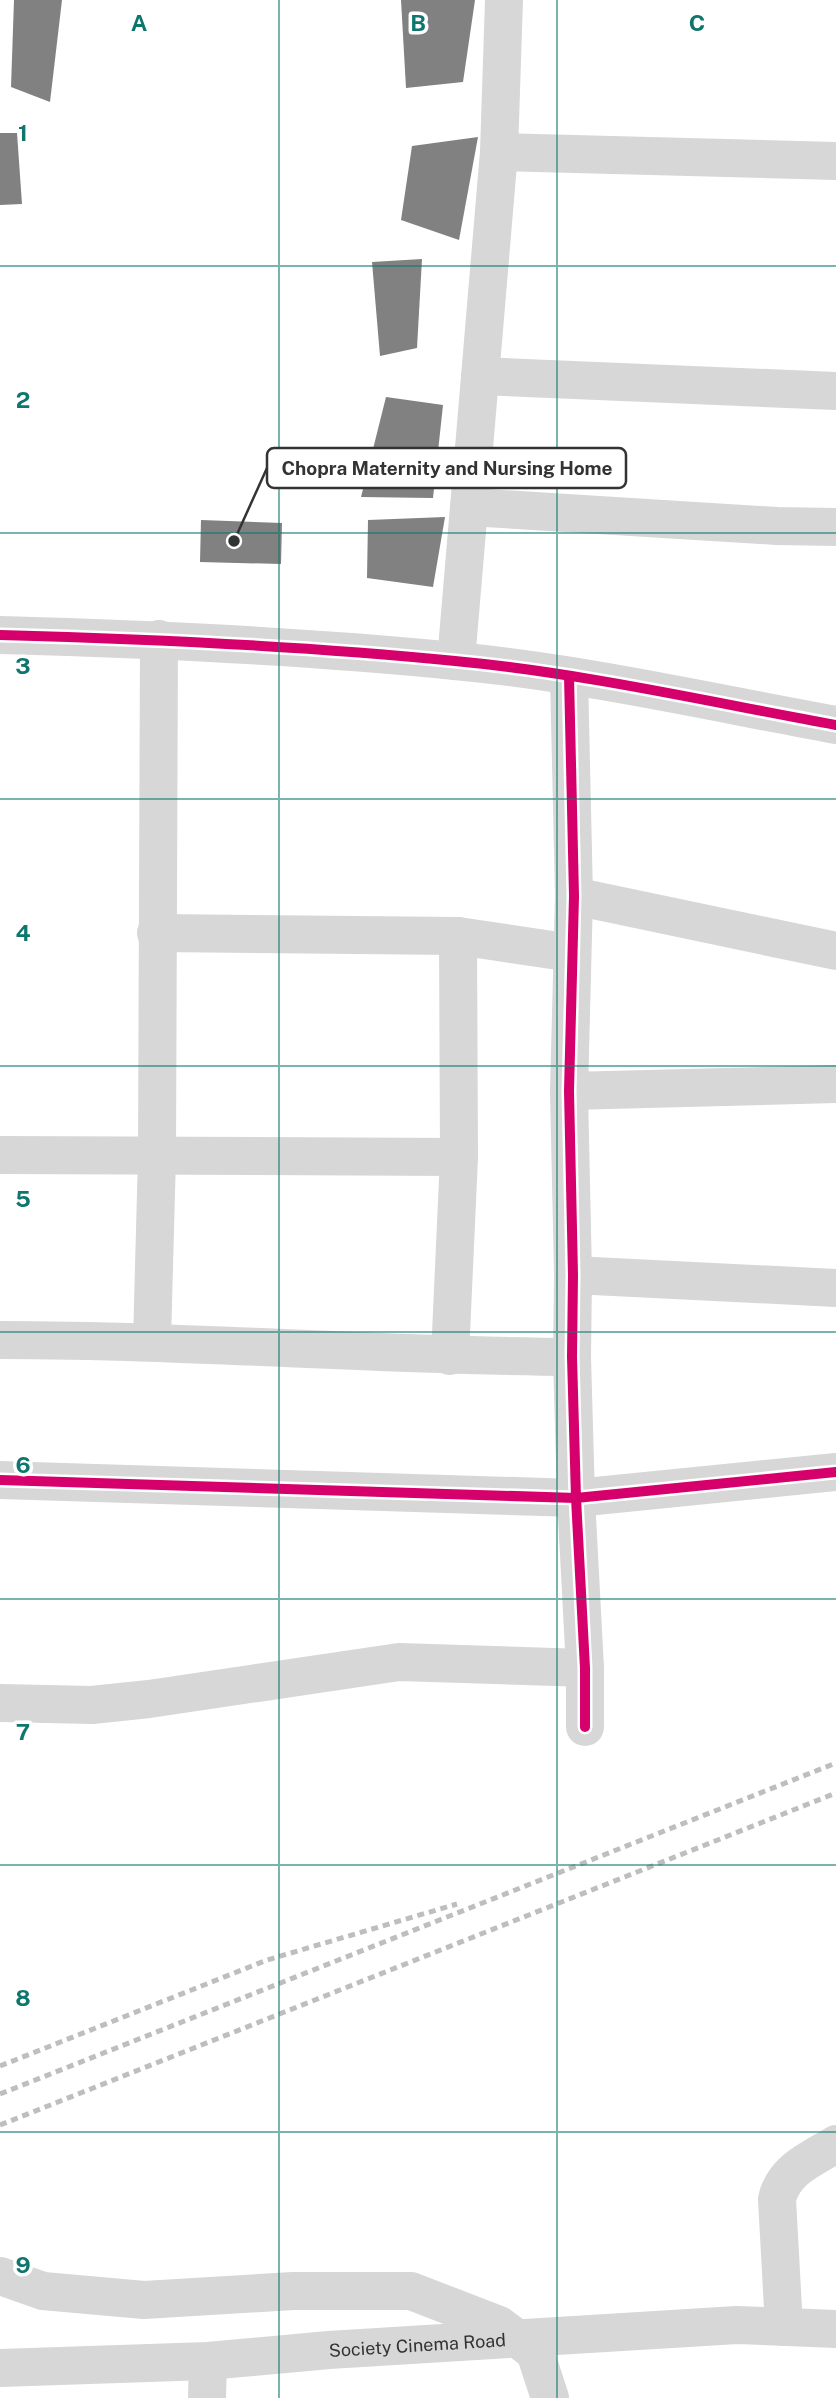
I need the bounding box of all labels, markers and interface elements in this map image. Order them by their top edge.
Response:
text: A [131,9,148,36]
text: B [410,9,426,36]
text: C [689,9,705,36]
text: 1 [18,119,28,146]
text: 2 [16,386,30,413]
callout: Chopra Maternity and Nursing Home [267,448,626,488]
text: Chopra Maternity and Nursing Home [281,457,613,479]
text: 3 [15,652,31,679]
text: 4 [15,919,31,946]
text: 5 [15,1185,31,1212]
text: 6 [15,1451,31,1478]
text: 7 [16,1718,30,1745]
text: 8 [15,1984,31,2011]
text: 9 [15,2251,31,2278]
street label: Society Cinema Road [328,2329,506,2360]

